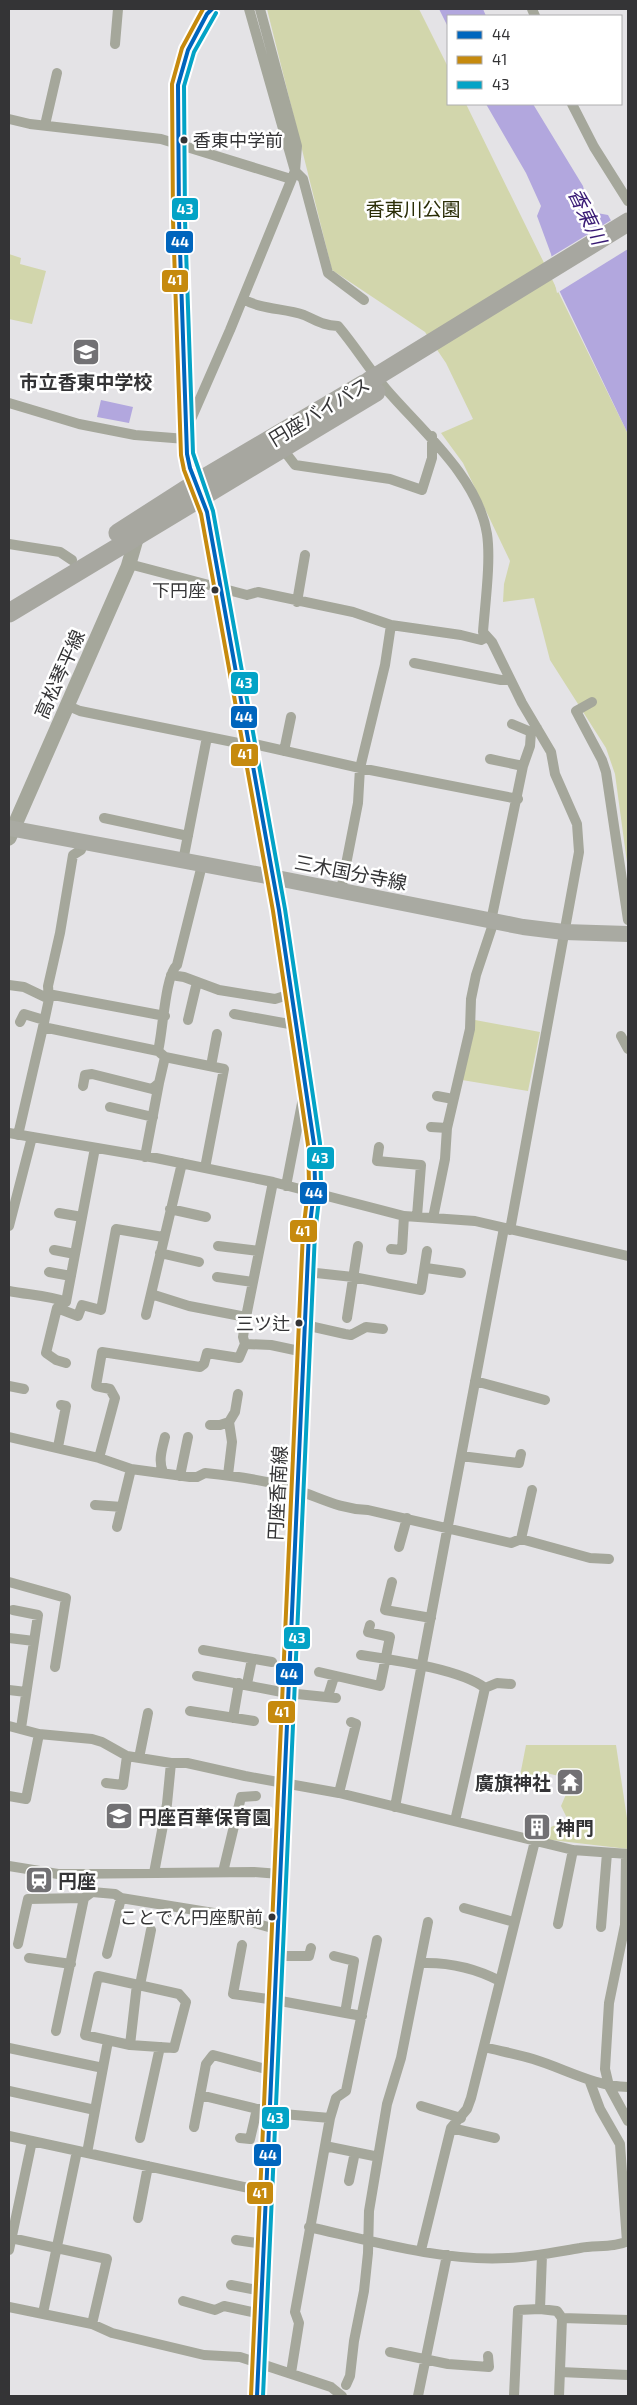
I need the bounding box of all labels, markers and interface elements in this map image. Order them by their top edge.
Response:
legend [447,15,622,105]
text: 44 [492,25,510,43]
text: 41 [492,50,507,68]
text: 43 [492,75,510,93]
place label: 香東中学前 [193,129,283,151]
marker: 香東中学前 [179,135,189,145]
water label: 香東川 [564,184,613,250]
line badge: 43 [171,197,199,221]
park label: 香東川公園 [365,197,461,220]
text: 43 [177,200,193,217]
line badge: 44 [165,230,194,254]
text: 44 [171,233,189,250]
line badge: 41 [161,269,189,293]
text: 41 [168,271,182,288]
school or university icon: 市立香東中学校 [71,337,101,367]
place label: 市立香東中学校 [19,370,153,393]
street label: 円座バイパス [264,372,374,450]
place label: 下円座 [152,579,206,601]
marker: 下円座 [210,585,220,595]
street label: 高松琴平線 [29,626,89,722]
line badge: 43 [230,671,259,695]
text: 43 [236,674,252,691]
line badge: 44 [230,705,258,729]
text: 44 [235,708,253,725]
line badge: 41 [230,743,259,767]
text: 41 [238,745,252,762]
street label: 三木国分寺線 [293,850,409,894]
line badge: 43 [306,1146,335,1170]
text: 43 [312,1149,328,1166]
line badge: 44 [299,1181,328,1205]
text: 44 [305,1184,323,1201]
line badge: 41 [289,1219,318,1243]
text: 41 [296,1222,310,1239]
place label: 三ツ辻 [236,1312,290,1334]
marker: 三ツ辻 [294,1318,304,1328]
street label: 円座香南線 [263,1445,291,1541]
line badge: 43 [283,1626,311,1650]
text: 43 [289,1629,305,1646]
line badge: 44 [275,1662,304,1686]
text: 44 [280,1665,298,1682]
line badge: 41 [267,1700,296,1724]
text: 41 [275,1703,289,1720]
temple icon: 廣旗神社 [555,1767,585,1797]
place label: 廣旗神社 [475,1771,551,1794]
school or university icon: 円座百華保育園 [104,1801,134,1831]
place label: 円座百華保育園 [138,1805,271,1828]
building icon: 神門 [522,1812,552,1842]
place label: 神門 [556,1816,594,1839]
station icon: 円座 [24,1865,54,1895]
place label: 円座 [58,1869,96,1892]
place label: ことでん円座駅前 [120,1906,263,1928]
marker: ことでん円座駅前 [267,1912,277,1922]
line badge: 43 [261,2106,290,2130]
text: 43 [267,2109,283,2126]
line badge: 44 [253,2143,282,2167]
text: 44 [259,2146,277,2163]
line badge: 41 [246,2181,274,2205]
text: 41 [253,2184,267,2201]

